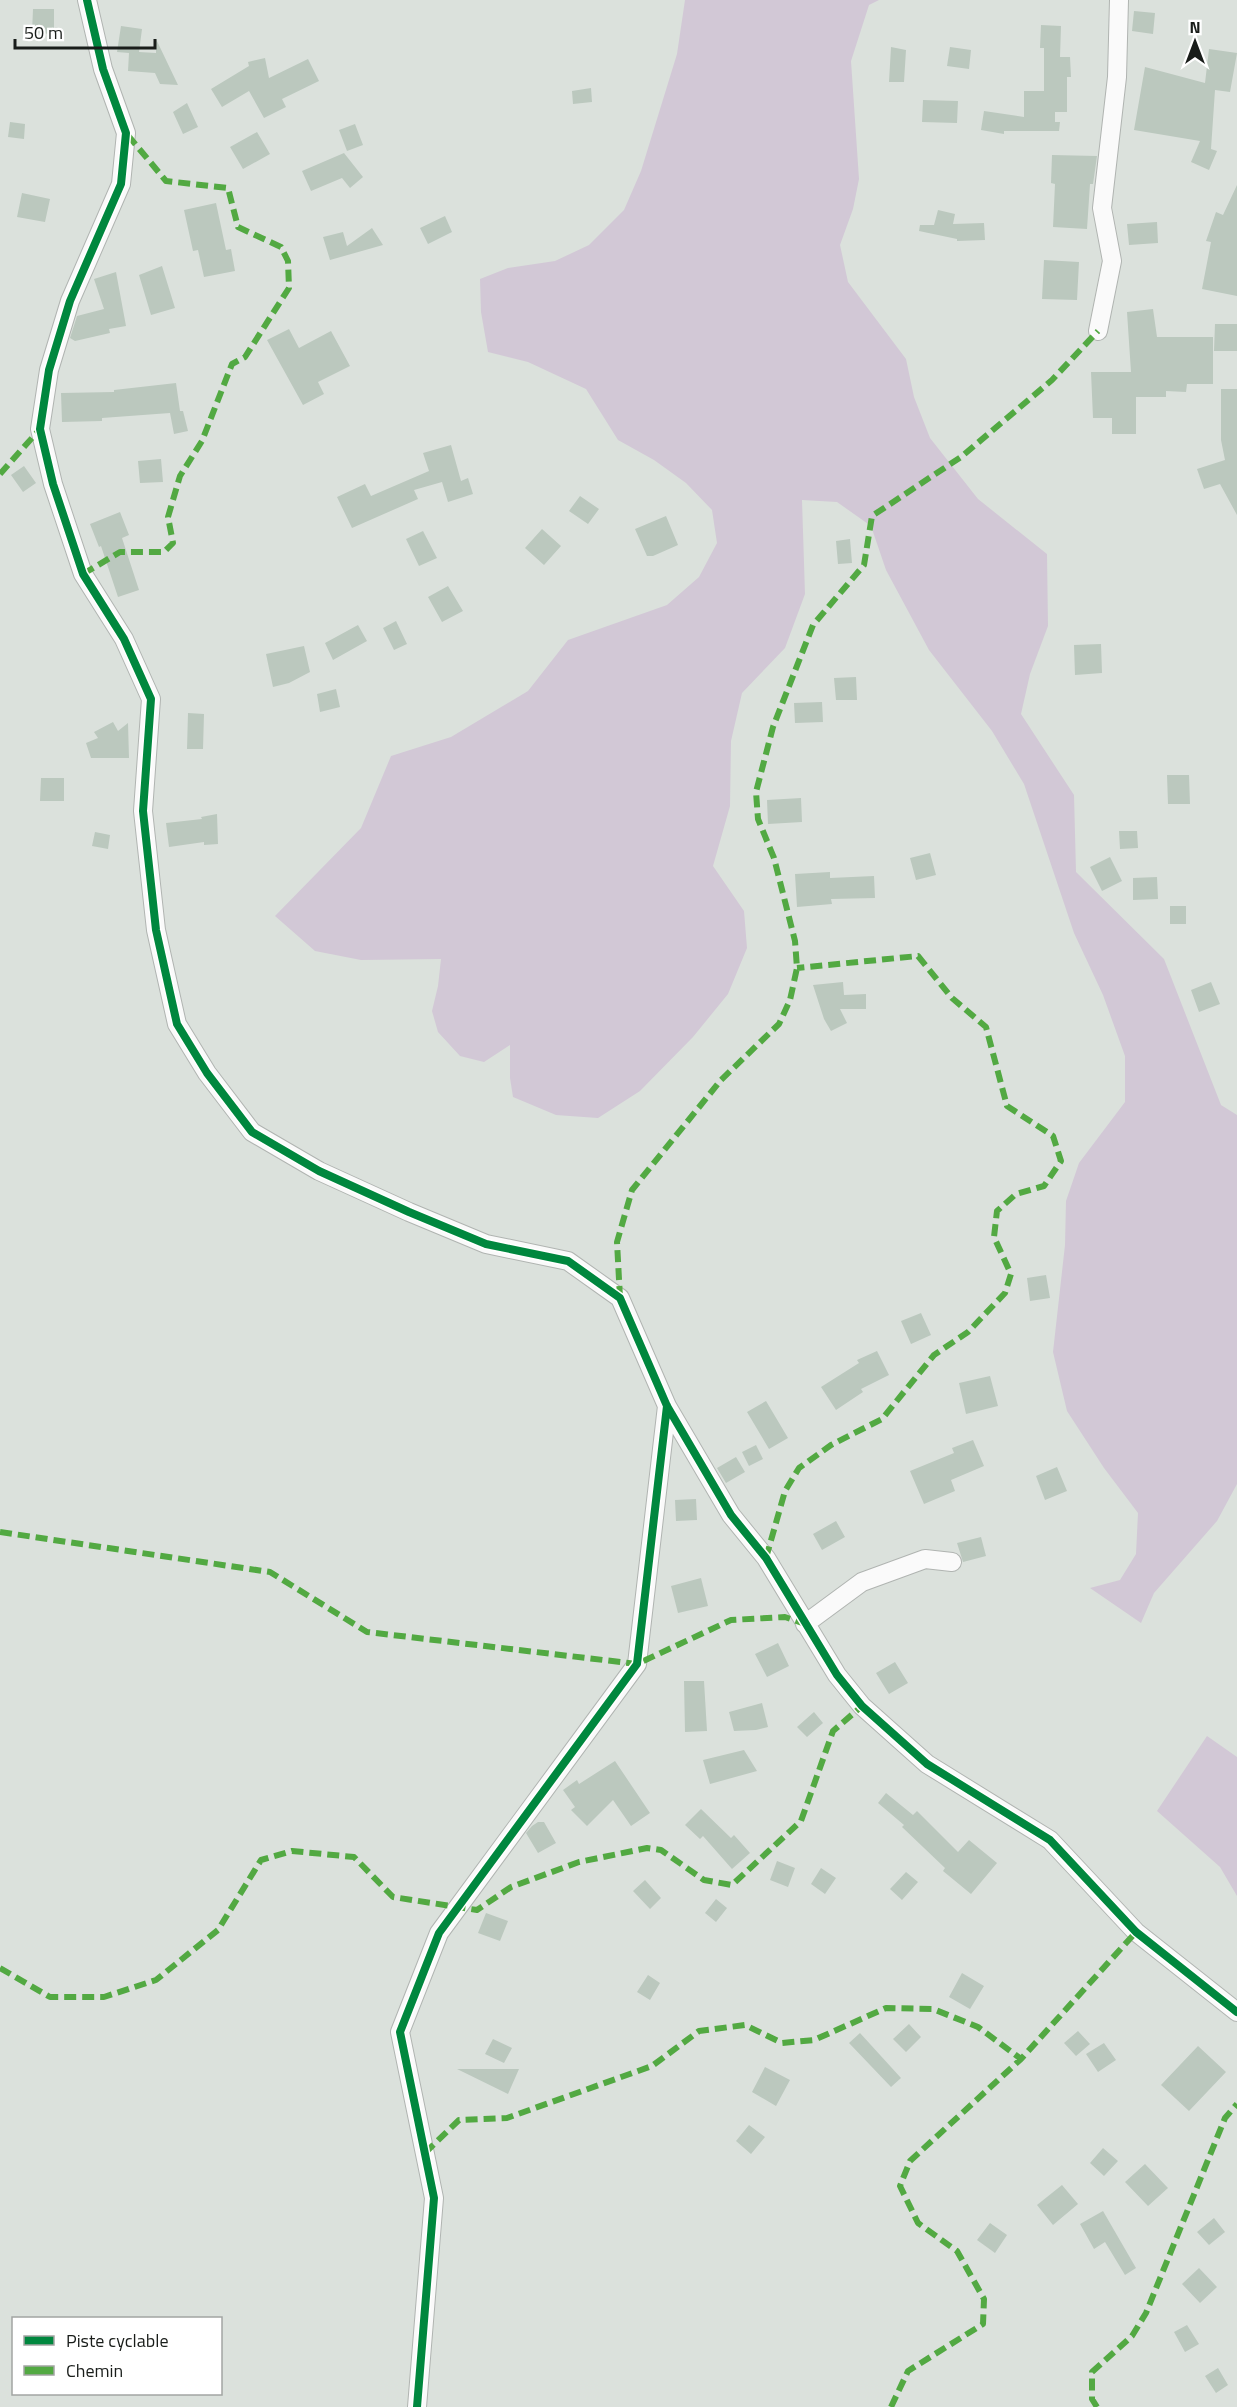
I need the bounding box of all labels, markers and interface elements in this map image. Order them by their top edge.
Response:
scale bar [15,12,154,50]
north arrow [1165,12,1225,72]
text: N [1189,15,1201,39]
text: 50 m [24,19,63,46]
legend [12,2317,222,2395]
text: Piste cyclable [66,2327,168,2354]
text: Chemin [66,2357,123,2384]

